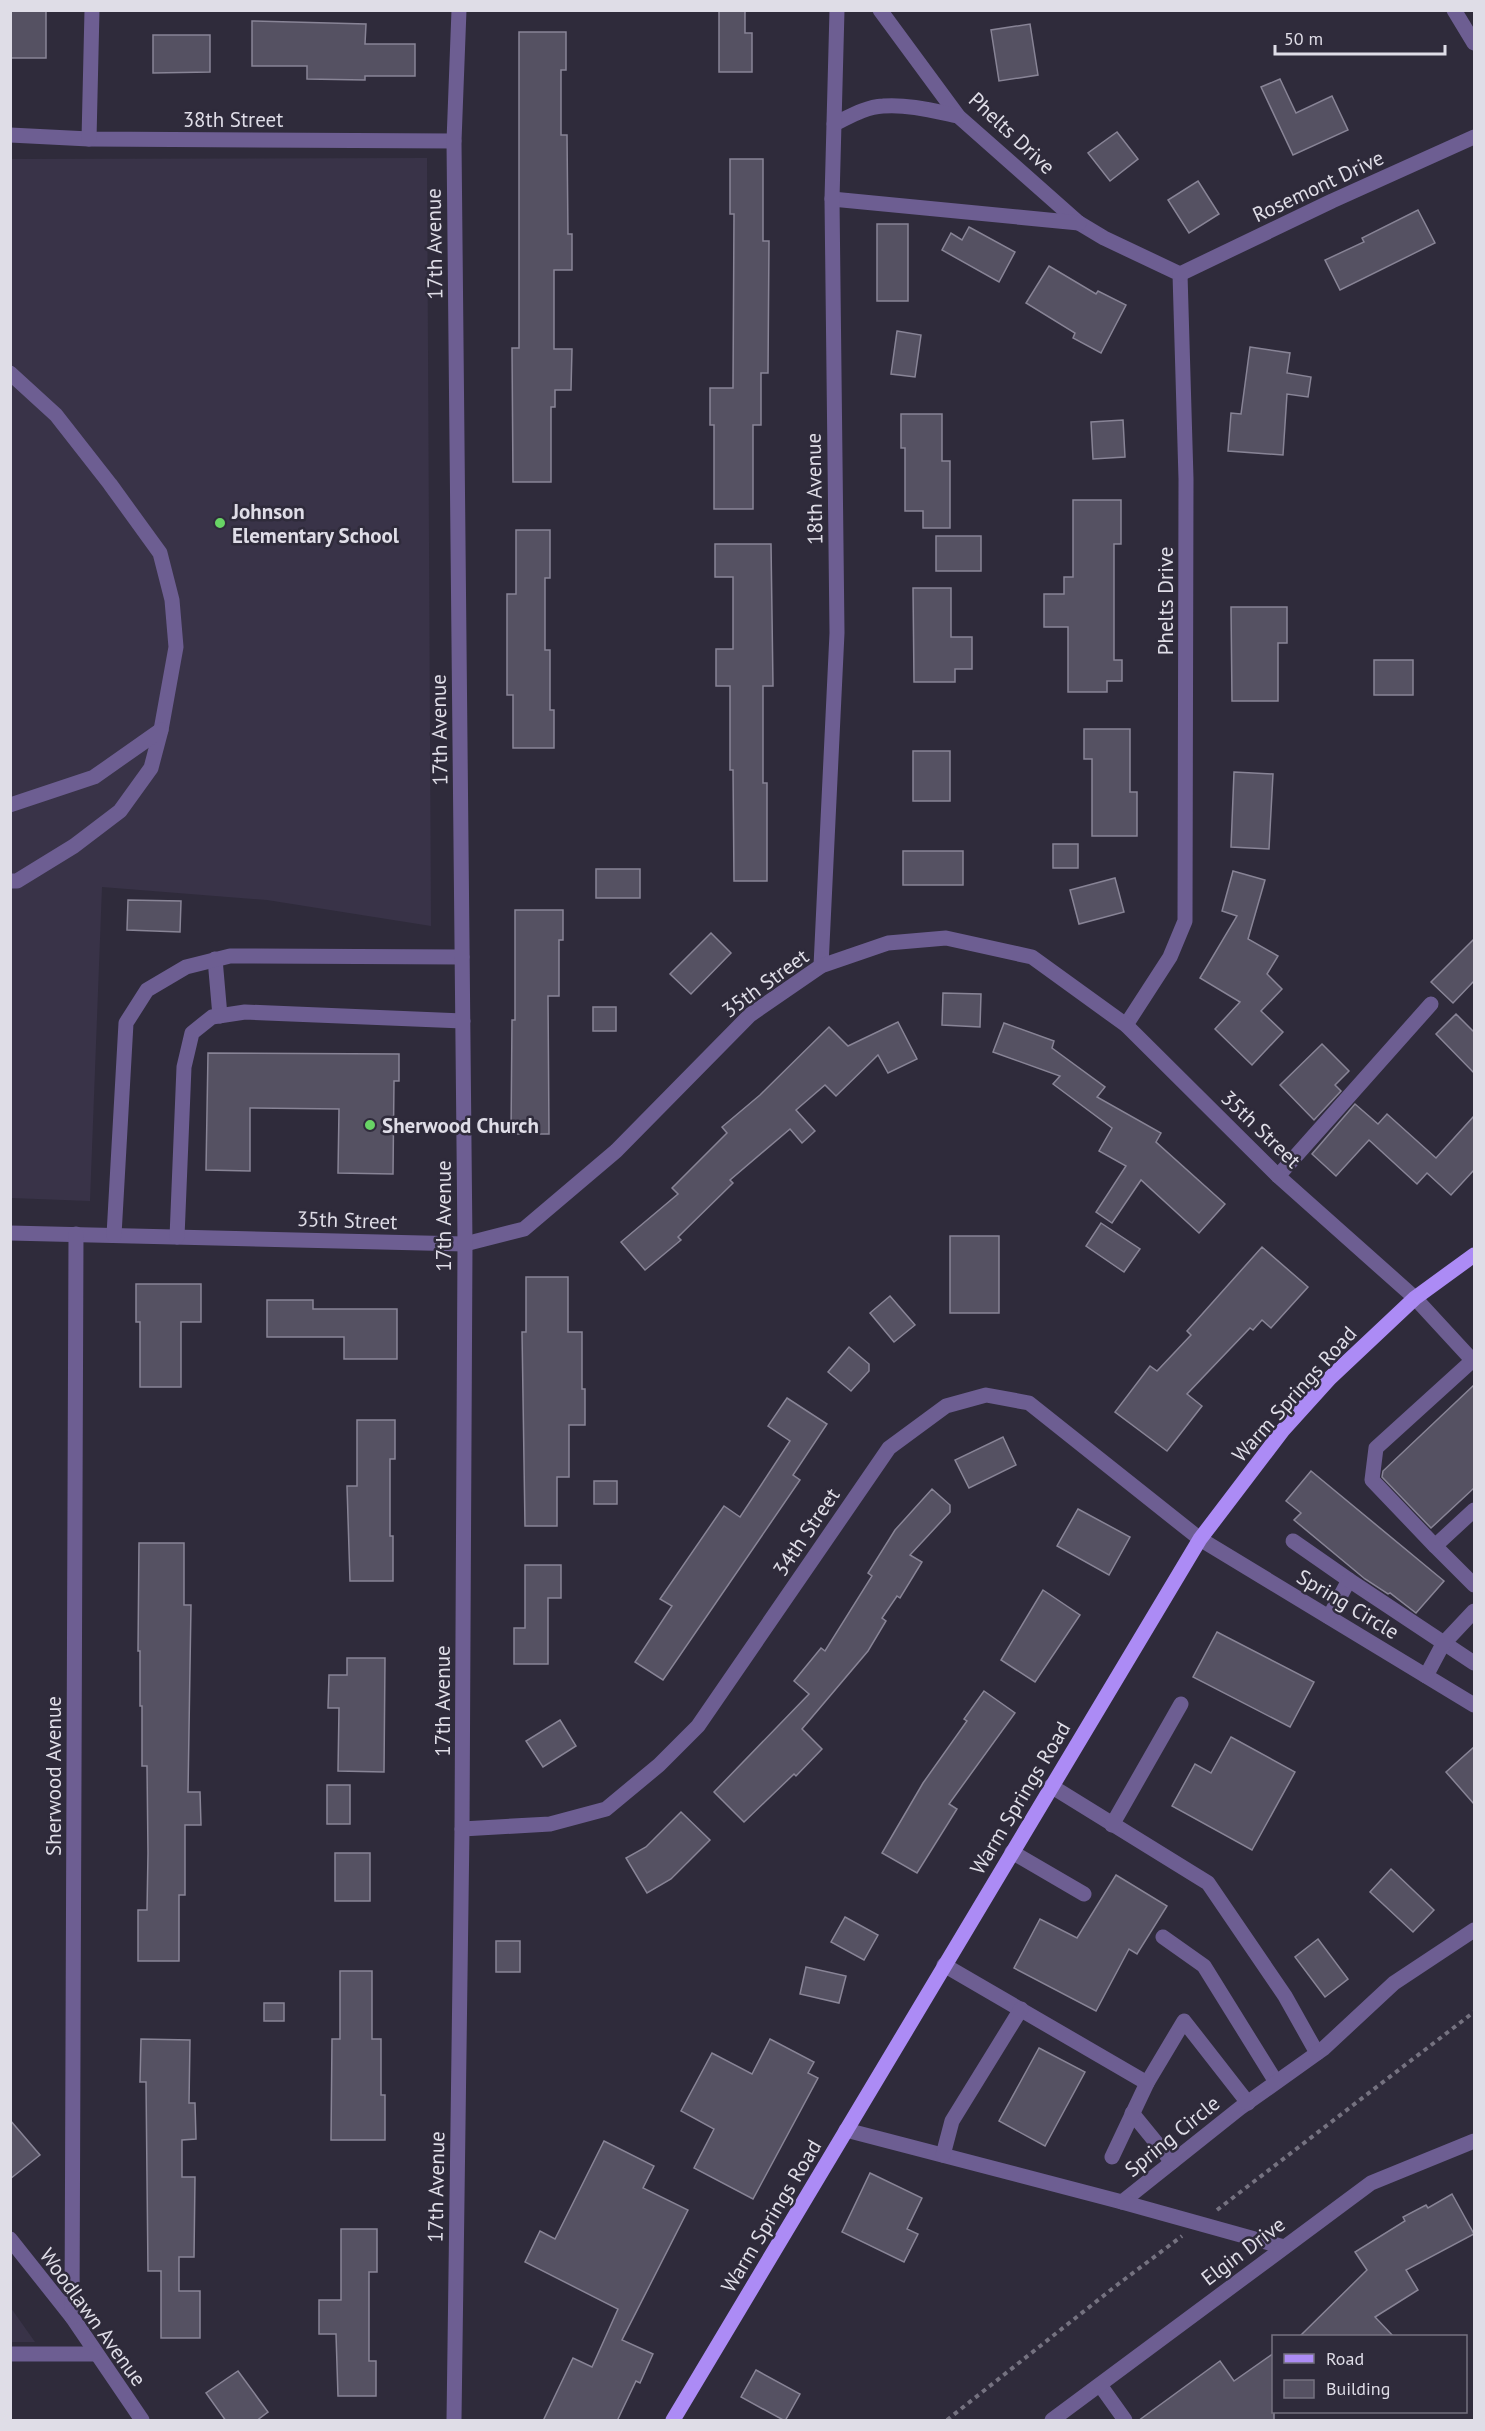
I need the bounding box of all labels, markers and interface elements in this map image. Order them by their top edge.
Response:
scale bar [1275,18,1444,56]
text: 50 m [1284,27,1323,50]
street label: Phelts Drive [963,86,1061,180]
street label: 38th Street [183,106,283,133]
street label: Rosemont Drive [1248,144,1388,228]
street label: 17th Avenue [420,188,448,300]
street label: 18th Avenue [800,433,828,545]
place label: Johnson Elementary School [231,498,400,549]
marker: Johnson Elementary School [213,516,227,530]
street label: Phelts Drive [1152,547,1179,655]
street label: 17th Avenue [425,674,453,786]
street label: 35th Street [716,942,814,1024]
street label: 35th Street [1215,1084,1307,1174]
place label: Sherwood Church [382,1112,539,1139]
marker: Sherwood Church [363,1118,377,1132]
street label: 17th Avenue [430,1160,457,1272]
street label: 35th Street [296,1205,398,1235]
street label: Warm Springs Road [1226,1320,1362,1468]
street label: 34th Street [767,1483,845,1581]
street label: Spring Circle [1292,1563,1404,1645]
street label: 17th Avenue [429,1645,456,1757]
street label: Sherwood Avenue [40,1696,67,1856]
street label: Warm Springs Road [964,1717,1076,1879]
street label: Spring Circle [1119,2089,1225,2183]
street label: 17th Avenue [422,2131,450,2243]
street label: Warm Springs Road [715,2135,827,2297]
street label: Elgin Drive [1196,2211,1290,2291]
street label: Woodlawn Avenue [34,2243,152,2391]
legend [1272,2335,1467,2413]
text: Road [1326,2347,1364,2370]
text: Building [1326,2377,1390,2400]

